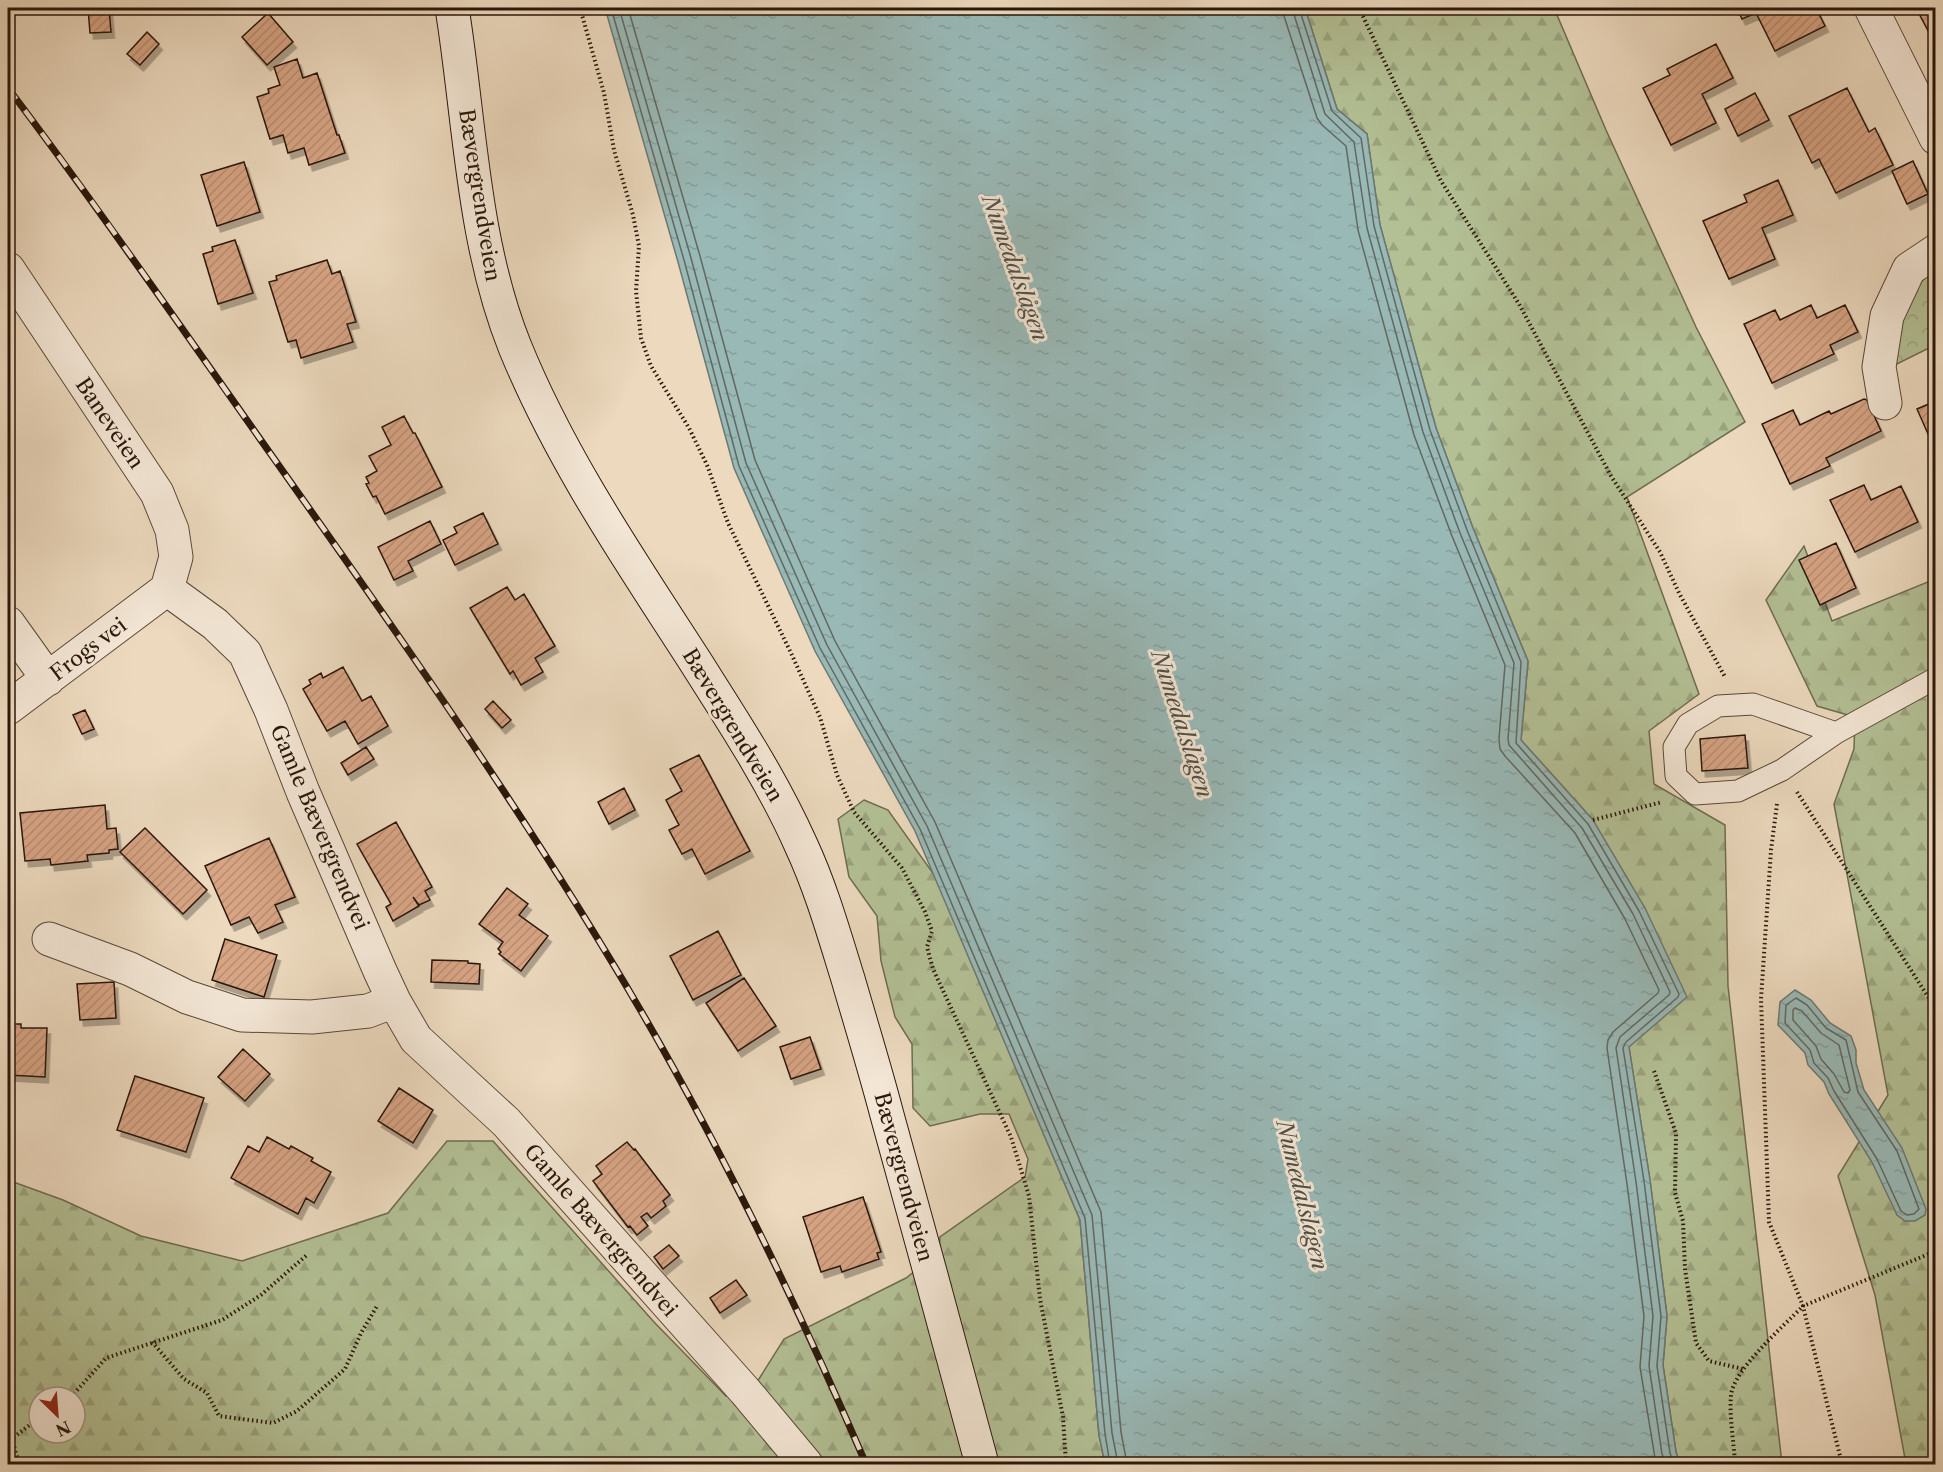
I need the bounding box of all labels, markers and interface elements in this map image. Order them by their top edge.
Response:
street label: Bævergrendveien [454,107,506,283]
water label: Numedalslågen [975,189,1054,345]
street label: Baneveien [71,373,149,473]
street label: Frogs vei [45,612,131,686]
street label: Bævergrendveien [677,644,789,806]
water label: Numedalslågen [1145,645,1219,801]
street label: Gamle Bævergrendvei [265,721,375,933]
street label: Bævergrendveien [869,1090,939,1264]
water label: Numedalslågen [1270,1115,1334,1273]
street label: Gamle Bævergrendvei [519,1139,683,1321]
north arrow [27,1385,87,1445]
text: N [53,1417,74,1441]

